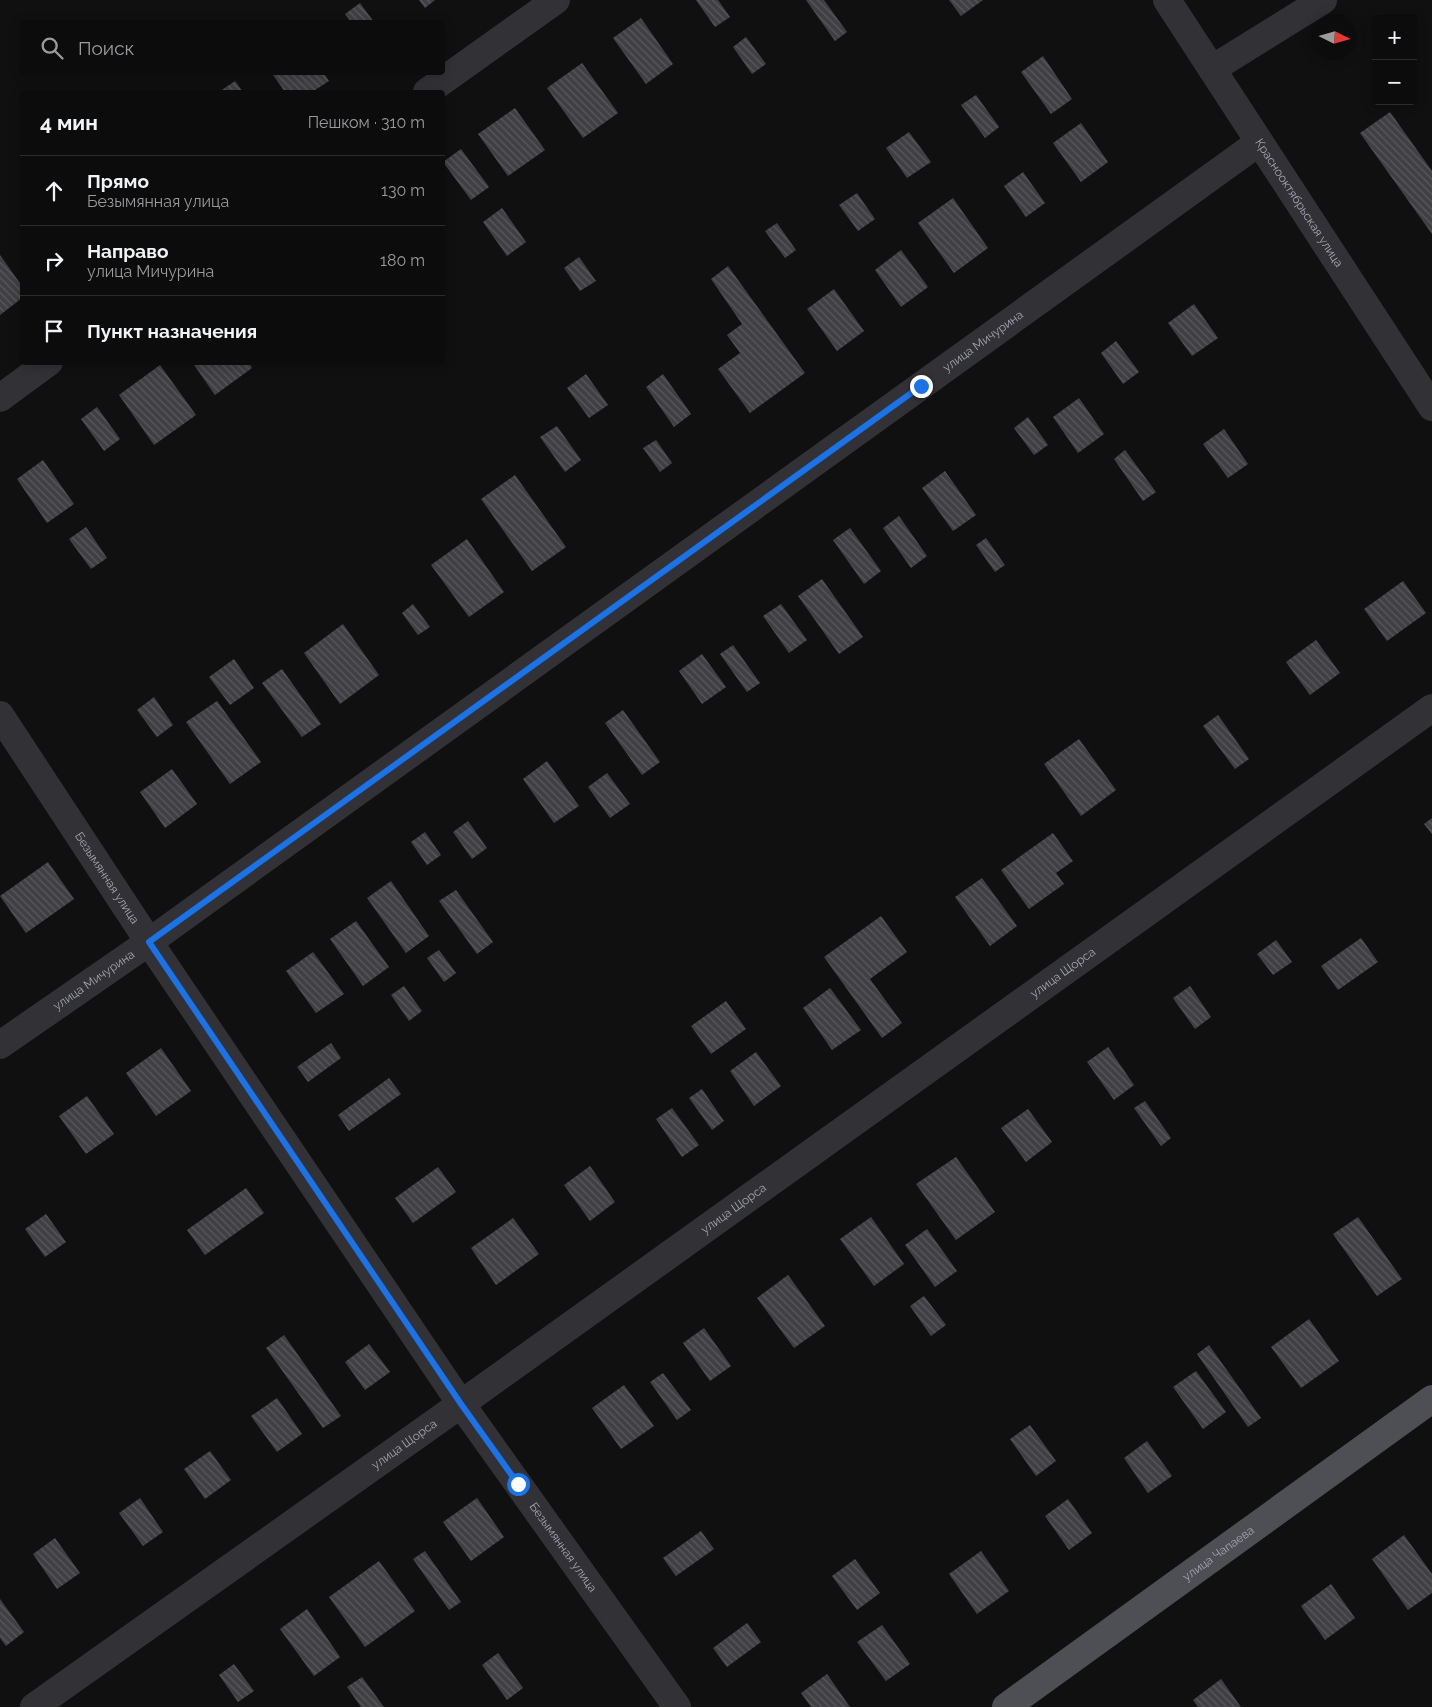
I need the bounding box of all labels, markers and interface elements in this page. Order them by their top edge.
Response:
north arrow [1312,15,1357,60]
map controls [1372,15,1417,105]
button: + [1372,15,1417,60]
search box [20,20,445,75]
icon: search [38,34,66,62]
text: Поиск [78,37,134,59]
button: − [1372,60,1417,105]
text: 4 мин [40,110,98,135]
text: Пешком · 310 m [308,113,425,132]
street label: Краснооктябрьская улица [1252,136,1346,270]
text: Прямо [87,170,149,192]
icon: ahead [40,177,68,205]
text: 130 m [381,181,425,200]
text: Безымянная улица [87,192,229,211]
text: Направо [87,240,168,262]
icon: right [40,247,68,275]
text: 180 m [380,251,425,270]
text: улица Мичурина [87,262,214,281]
street label: улица Мичурина [940,308,1026,375]
icon: arrive [40,317,68,345]
text: Пункт назначения [87,320,257,342]
route end [910,375,933,398]
street label: Безымянная улица [72,830,142,926]
street label: улица Щорса [1028,945,1098,1001]
street label: улица Мичурина [51,947,137,1013]
street label: улица Щорса [698,1181,769,1237]
street label: улица Щорса [369,1416,440,1472]
route start [507,1473,530,1496]
street label: Безымянная улица [526,1500,600,1595]
street label: улица Чапаева [1180,1523,1257,1584]

